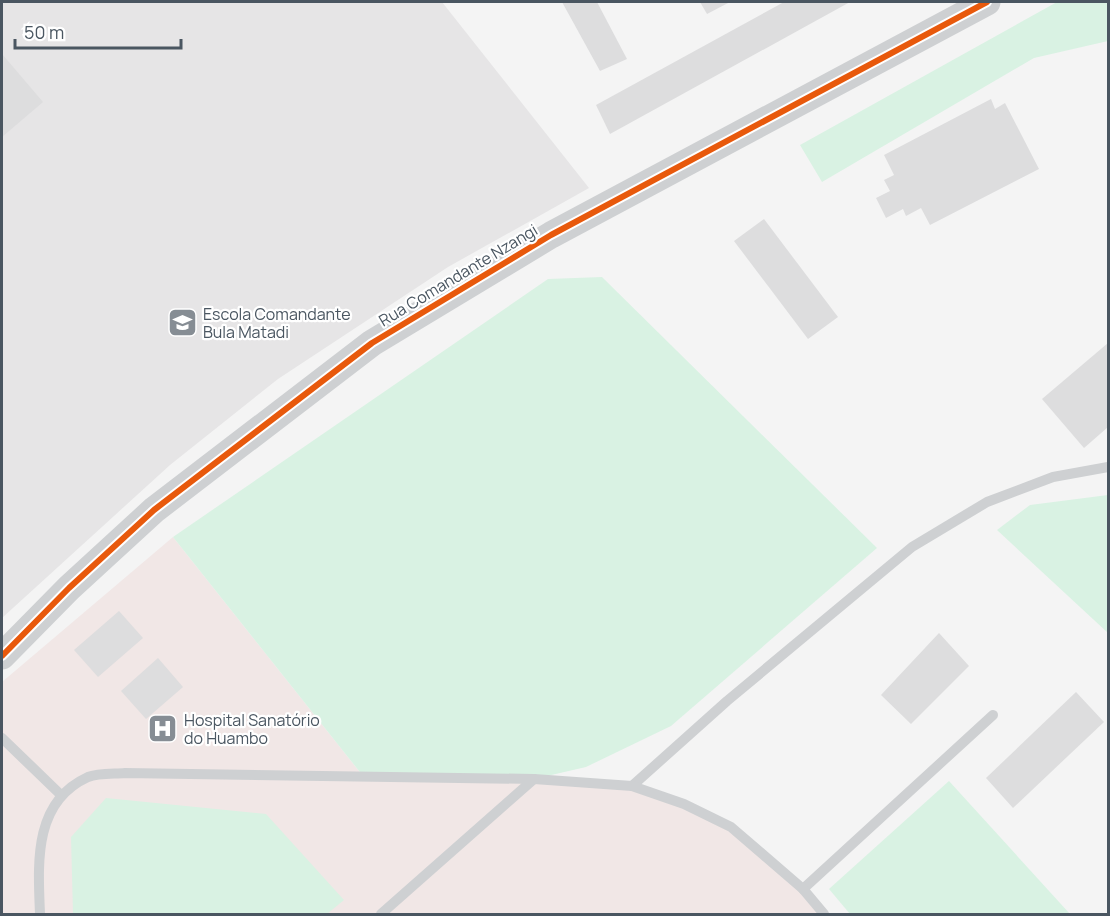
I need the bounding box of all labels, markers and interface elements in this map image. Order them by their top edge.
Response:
scale bar [15,12,182,50]
text: 50 m [24,20,64,44]
street label: Rua Comandante Nzangi [375,219,541,331]
place label: Escola Comandante Bula Matadi [203,303,351,343]
school or university icon: Escola Comandante Bula Matadi [166,307,198,339]
place label: Hospital Sanatório do Huambo [184,709,320,749]
hospital icon: Hospital Sanatório do Huambo [147,713,179,745]

